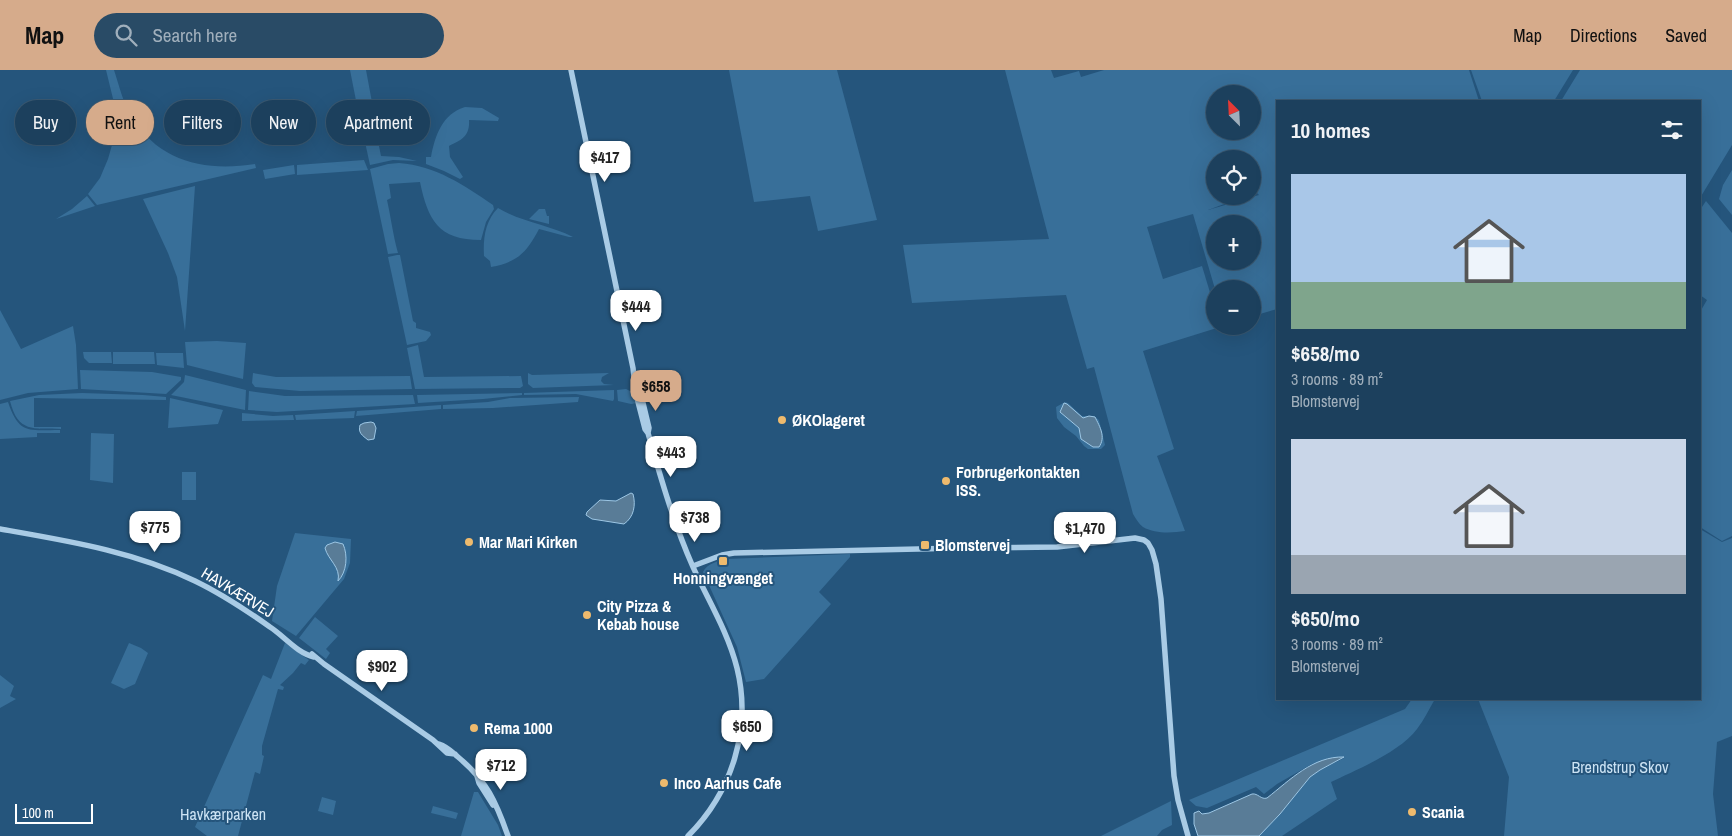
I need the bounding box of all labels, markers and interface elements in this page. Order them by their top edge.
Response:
search box [94,13,444,58]
text: Map [25,19,64,51]
icon: search [112,21,140,49]
text: Search here [152,22,237,48]
text: Map [1513,23,1542,48]
text: Directions [1570,23,1637,48]
text: Saved [1665,23,1707,48]
north arrow [1206,85,1261,140]
map controls [1206,85,1261,335]
chip: Buy [15,100,76,145]
chip: Rent [86,100,154,145]
chip: Filters [164,100,241,145]
chip: New [251,100,316,145]
chip: Apartment [326,100,430,145]
text: 10 homes [1291,116,1370,145]
icon: filters [1658,116,1686,144]
pin: $417 [575,140,635,183]
text: $417 [590,146,620,168]
button: locate [1206,150,1261,205]
icon: home [1444,206,1534,296]
button: + [1206,215,1261,270]
button: − [1206,280,1261,335]
pin: $444 [606,290,666,332]
text: $444 [621,295,651,317]
text: $658/mo [1291,339,1360,368]
text: 3 rooms · 89 m² [1291,368,1383,390]
pin: $658 [626,370,686,412]
text: $658 [641,375,671,397]
text: Blomstervej [1291,390,1360,412]
place label: ØKOlageret [792,409,866,431]
marker: ØKOlageret [776,414,788,426]
pin: $443 [641,436,701,478]
text: $443 [656,441,686,463]
place label: Forbrugerkontakten ISS. [956,461,1080,501]
icon: home [1444,471,1534,561]
marker: Forbrugerkontakten ISS. [940,475,952,487]
pin: $738 [665,500,725,543]
text: $738 [680,506,710,528]
pin: $775 [125,510,185,553]
pin: $1,470 [1044,512,1126,554]
text: $775 [140,516,170,538]
text: $1,470 [1065,517,1105,539]
place label: Mar Mari Kirken [479,531,577,553]
place label: Blomstervej [935,534,1010,556]
marker: Mar Mari Kirken [463,536,475,548]
marker: Blomstervej [919,539,931,551]
marker: Honningvænget [717,555,729,567]
street label: HAVKÆRVEJ [198,562,278,622]
place label: Honningvænget [673,567,774,589]
place label: City Pizza & Kebab house [597,595,679,635]
text: $650/mo [1291,604,1360,633]
marker: City Pizza & Kebab house [581,609,593,621]
text: 3 rooms · 89 m² [1291,633,1383,655]
pin: $902 [352,650,412,692]
text: $902 [367,655,397,677]
text: Blomstervej [1291,655,1360,677]
pin: $650 [717,710,777,752]
text: $650 [732,715,762,737]
place label: Rema 1000 [484,717,553,739]
marker: Rema 1000 [468,722,480,734]
pin: $712 [471,748,531,791]
text: $712 [486,754,516,776]
park label: Brendstrup Skov [1572,756,1669,778]
place label: Inco Aarhus Cafe [674,772,781,794]
marker: Inco Aarhus Cafe [658,777,670,789]
scale bar [15,801,92,824]
place label: Scania [1422,801,1465,823]
park label: Havkærparken [180,803,266,825]
text: 100 m [22,804,54,822]
marker: Scania [1406,806,1418,818]

